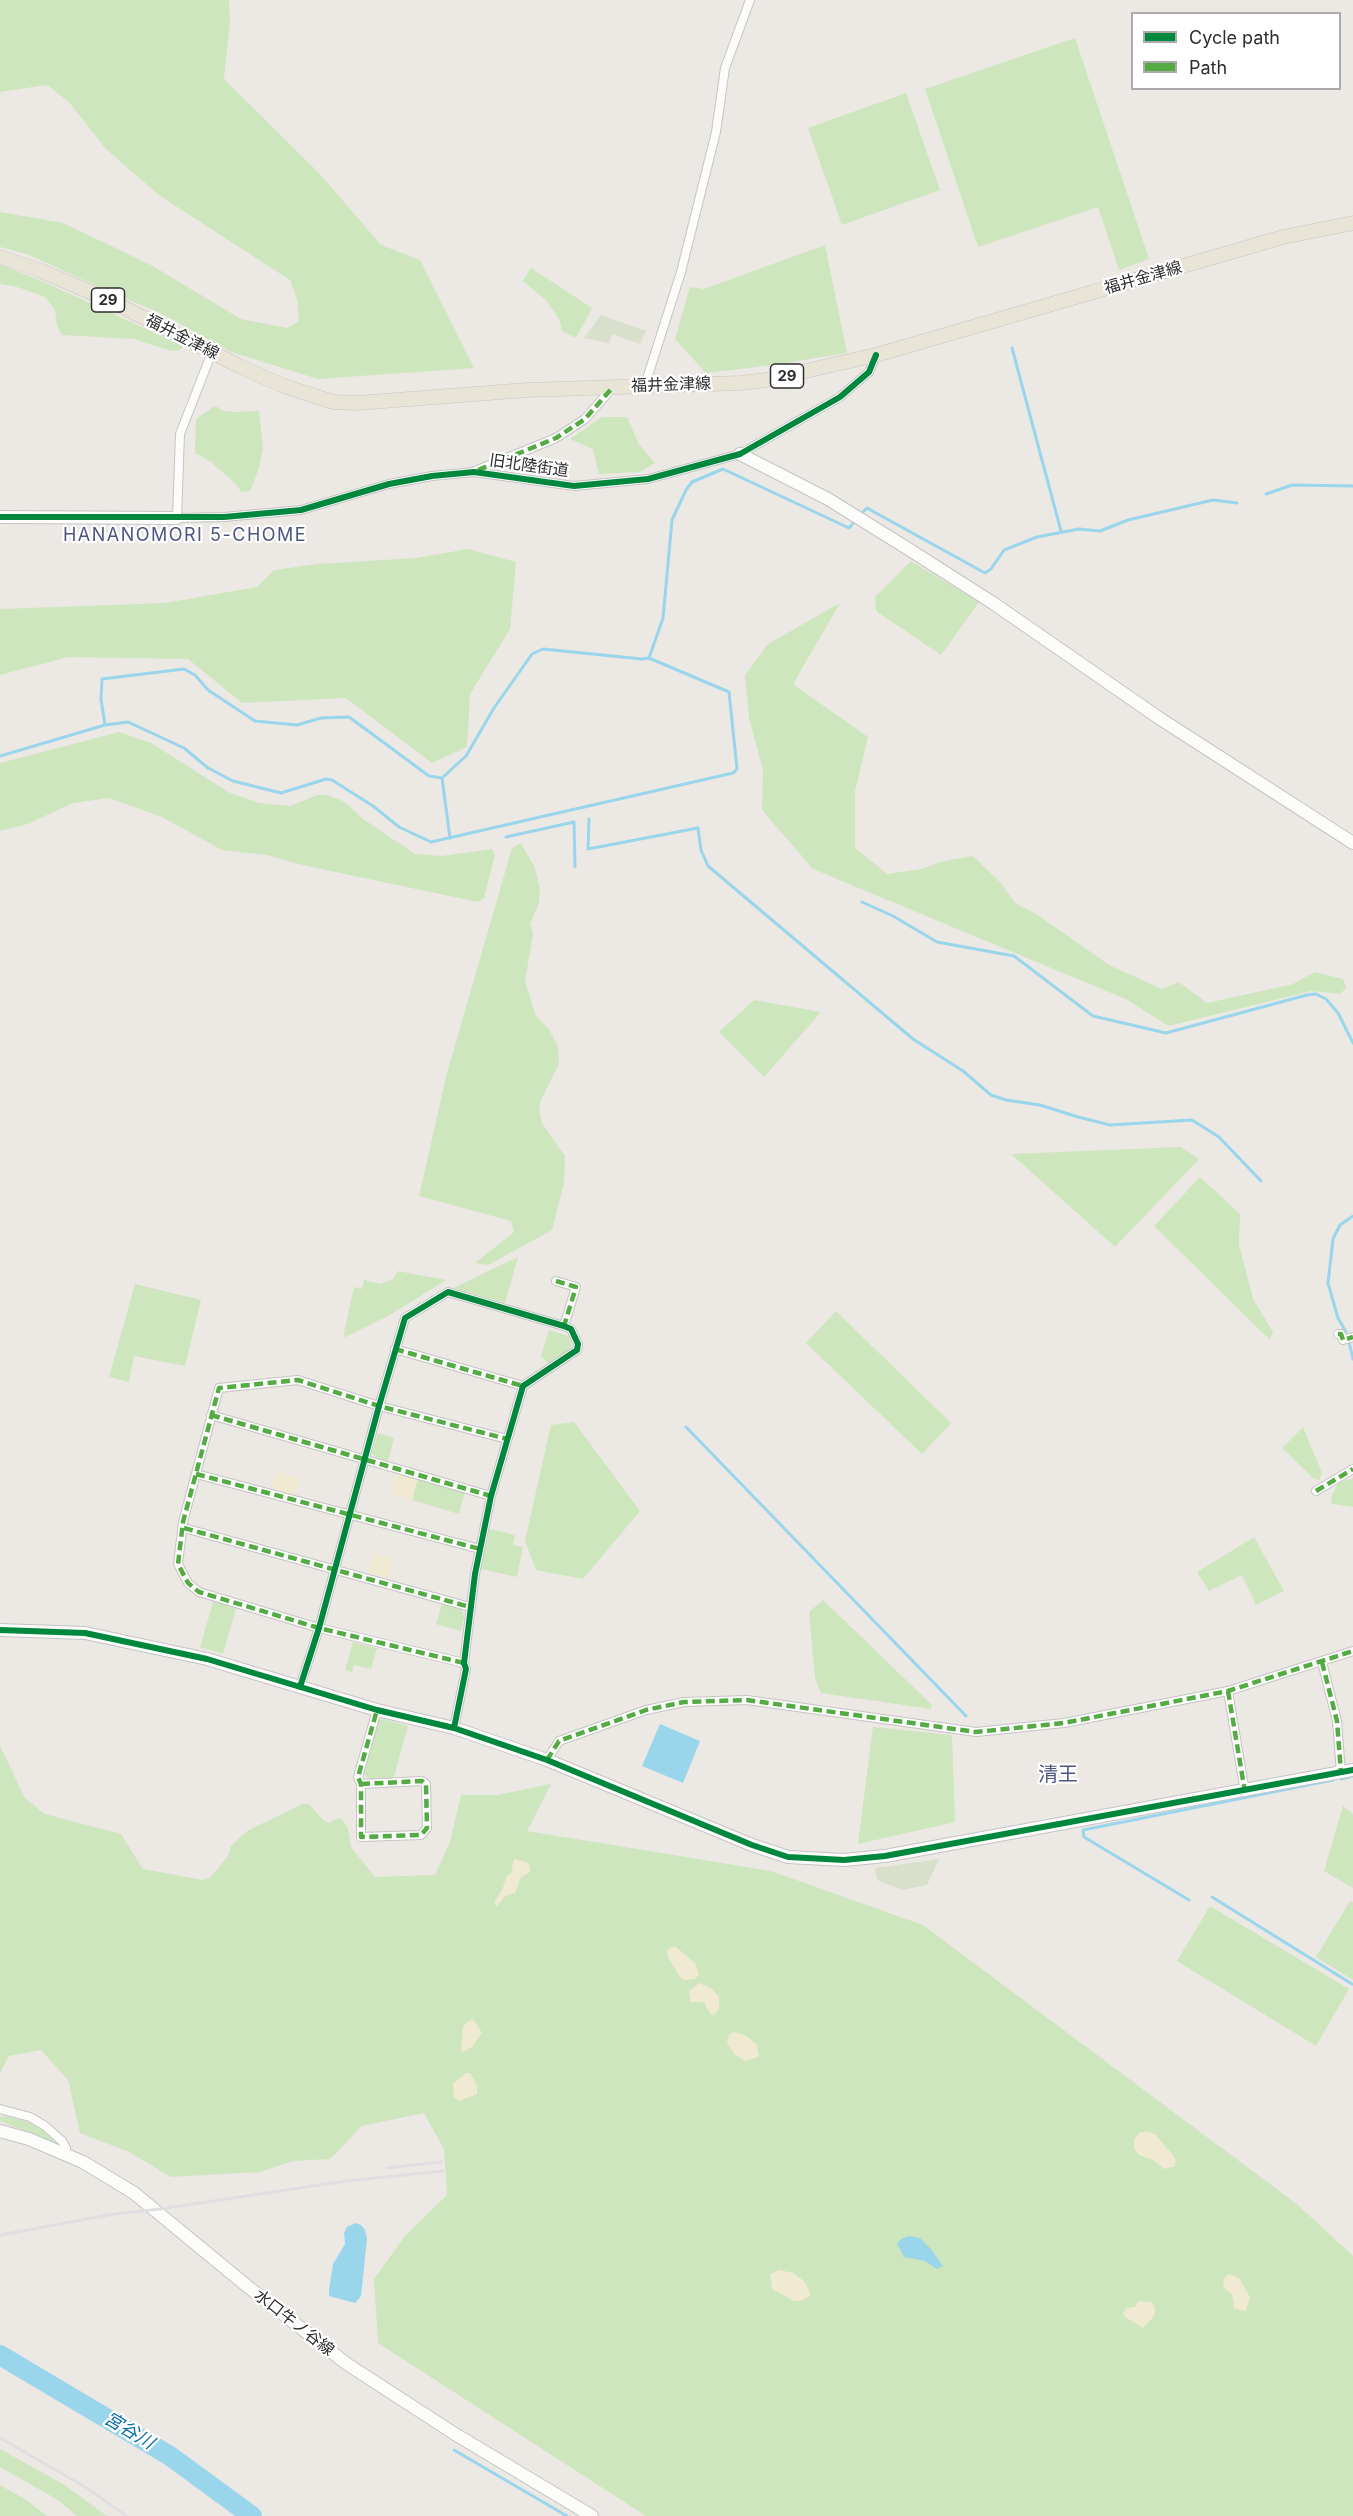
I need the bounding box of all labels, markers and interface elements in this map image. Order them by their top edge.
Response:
legend [1131,12,1341,90]
text: Cycle path [1189,27,1280,48]
text: Path [1189,57,1227,78]
street label: 福井金津線 [1102,258,1184,298]
road number: 29 [92,288,124,312]
street label: 福井金津線 [142,310,222,364]
road number: 29 [770,364,804,388]
street label: 福井金津線 [631,374,711,396]
street label: 旧北陸街道 [488,451,570,481]
district label: HANANOMORI 5-CHOME [63,525,307,547]
district label: 清王 [1038,1763,1078,1787]
street label: 水口牛ノ谷線 [250,2286,338,2360]
water label: 宮谷川 [100,2408,158,2454]

